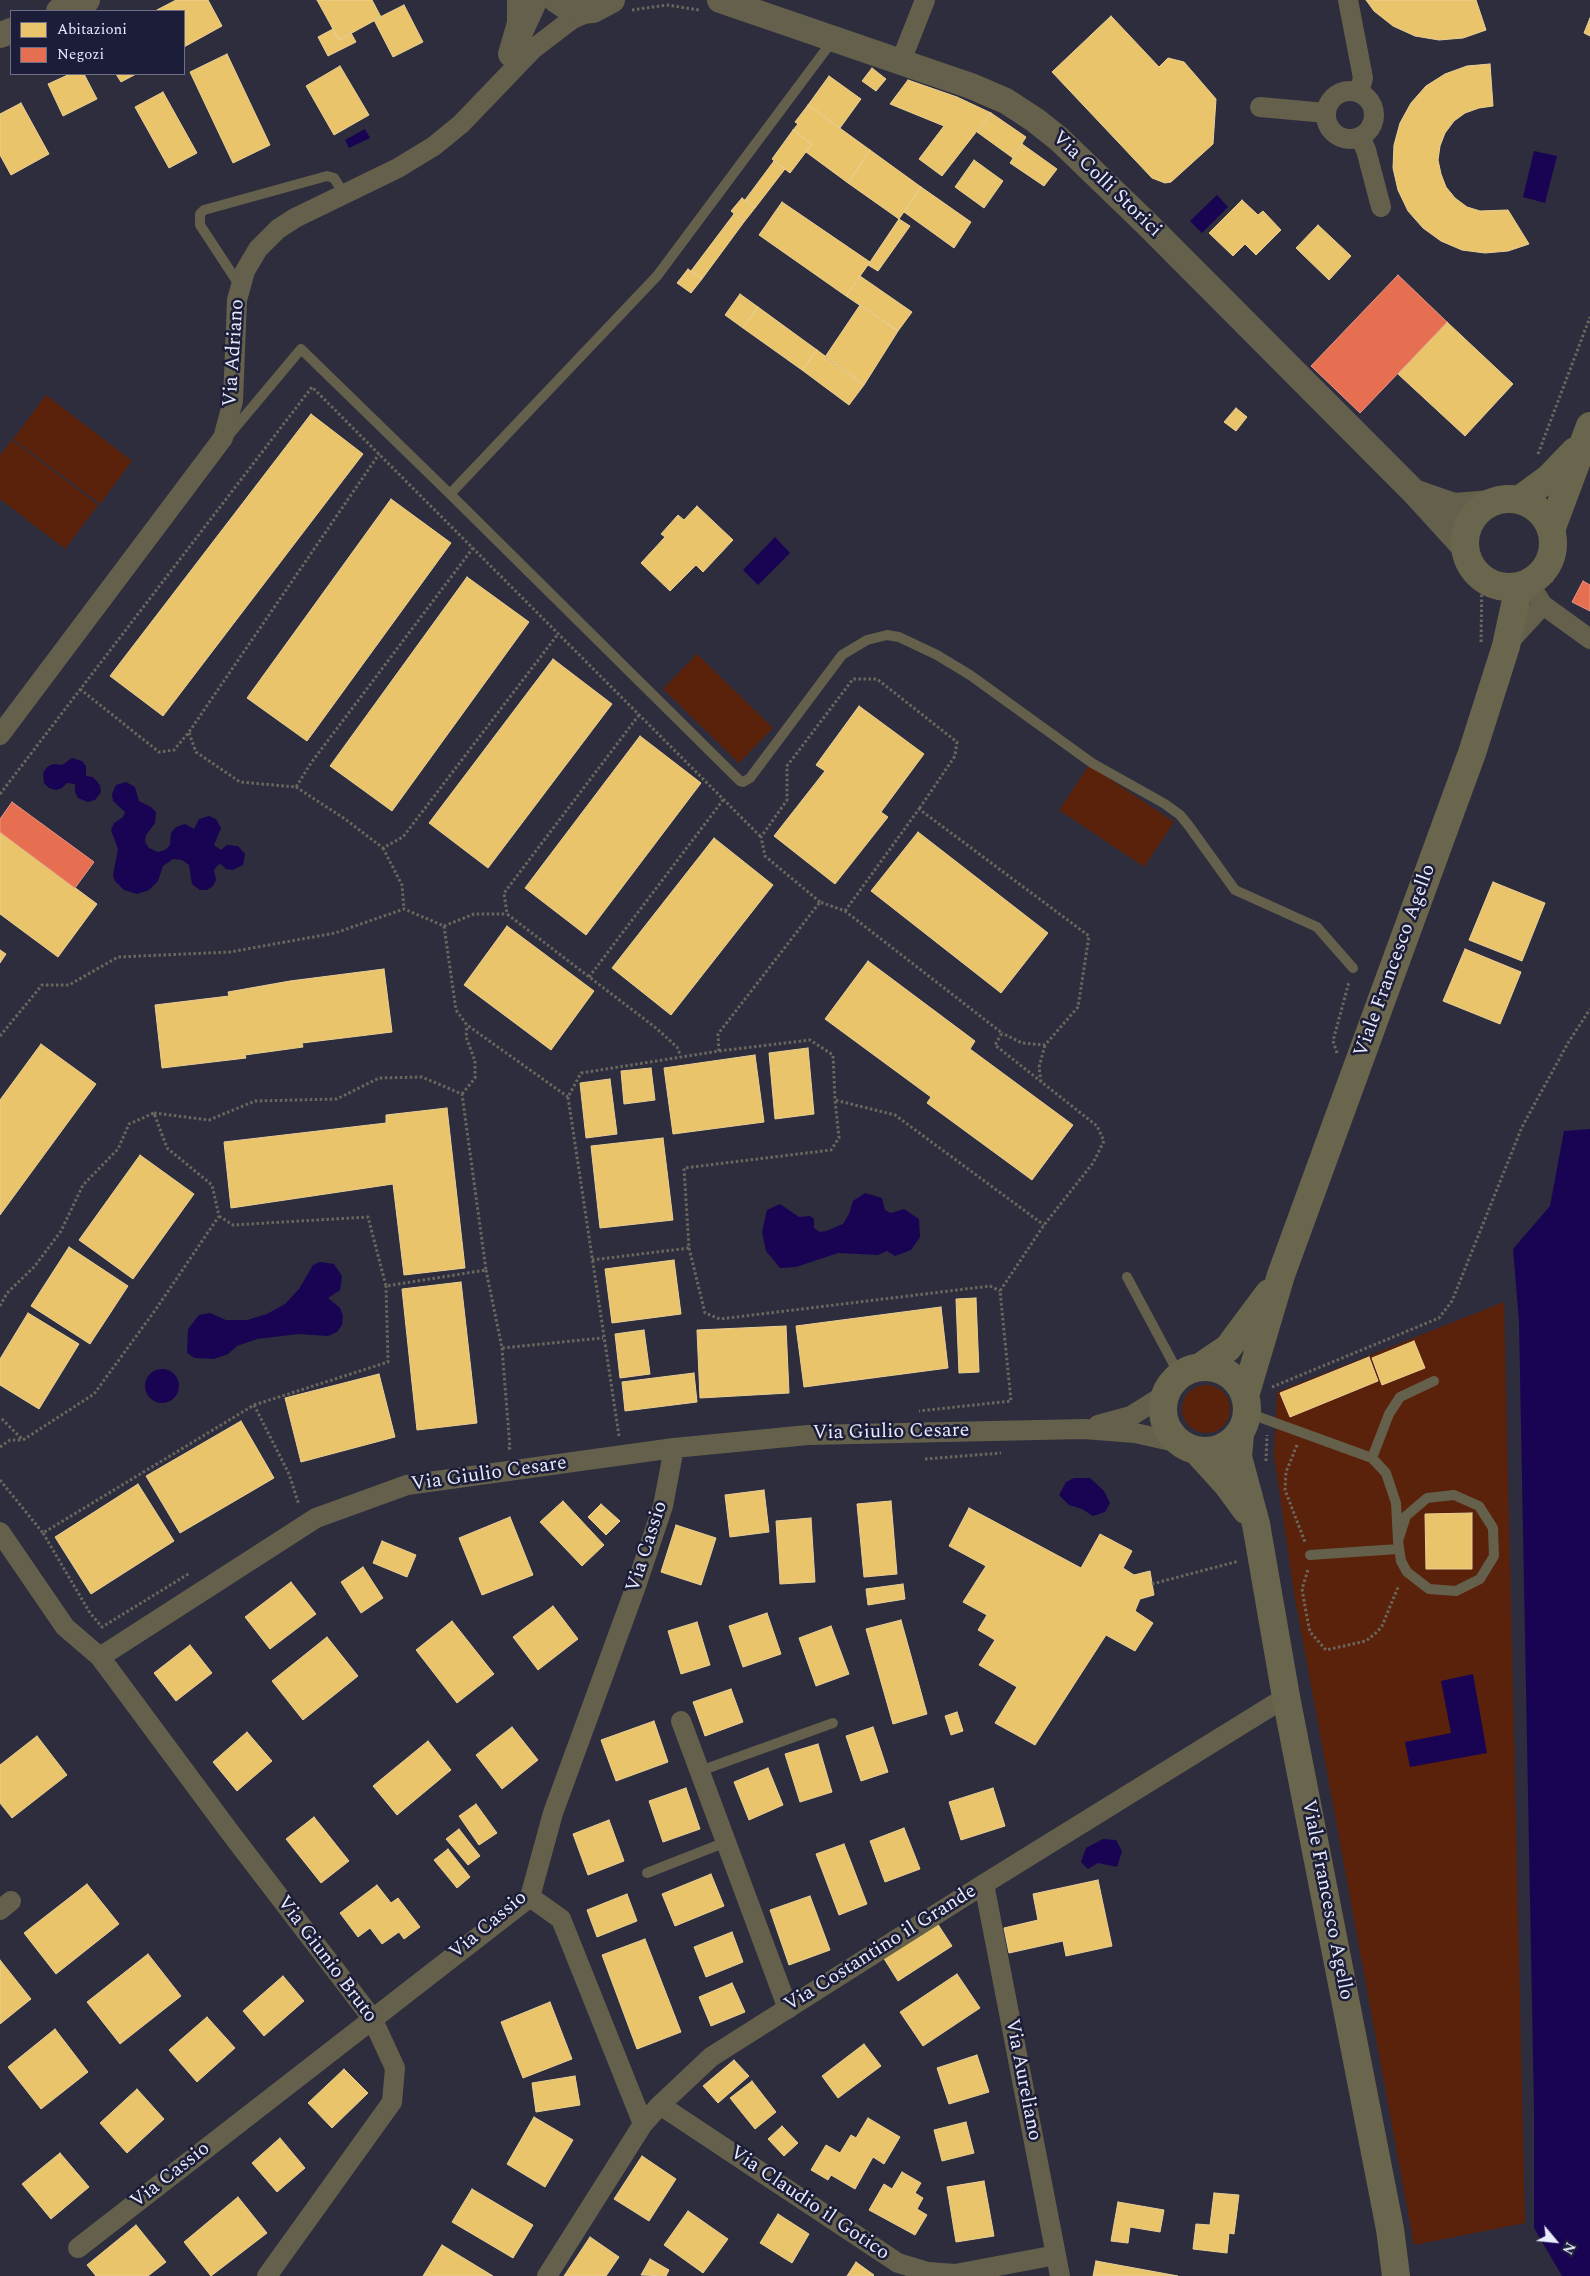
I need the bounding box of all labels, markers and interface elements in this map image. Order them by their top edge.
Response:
legend [10,10,185,75]
text: Abitazioni [57,18,127,41]
text: Negozi [57,43,104,66]
street label: Via Colli Storici [1046,127,1166,243]
street label: Via Adriano [219,298,251,408]
street label: Viale Francesco Agello [1350,861,1442,1061]
street label: Via Giulio Cesare [812,1420,970,1446]
street label: Via Giulio Cesare [410,1452,568,1498]
street label: Via Cassio [622,1498,674,1596]
street label: Viale Francesco Agello [1295,1798,1357,2002]
street label: Via Costantino il Grande [781,1880,981,2018]
street label: Via Cassio [445,1887,533,1965]
street label: Via Giunio Bruto [271,1892,381,2028]
street label: Via Aureliano [998,2017,1046,2143]
street label: Via Cassio [126,2138,216,2214]
street label: Via Claudio il Gotico [725,2142,893,2266]
north arrow [1530,2216,1580,2266]
text: N [1557,2238,1581,2258]

